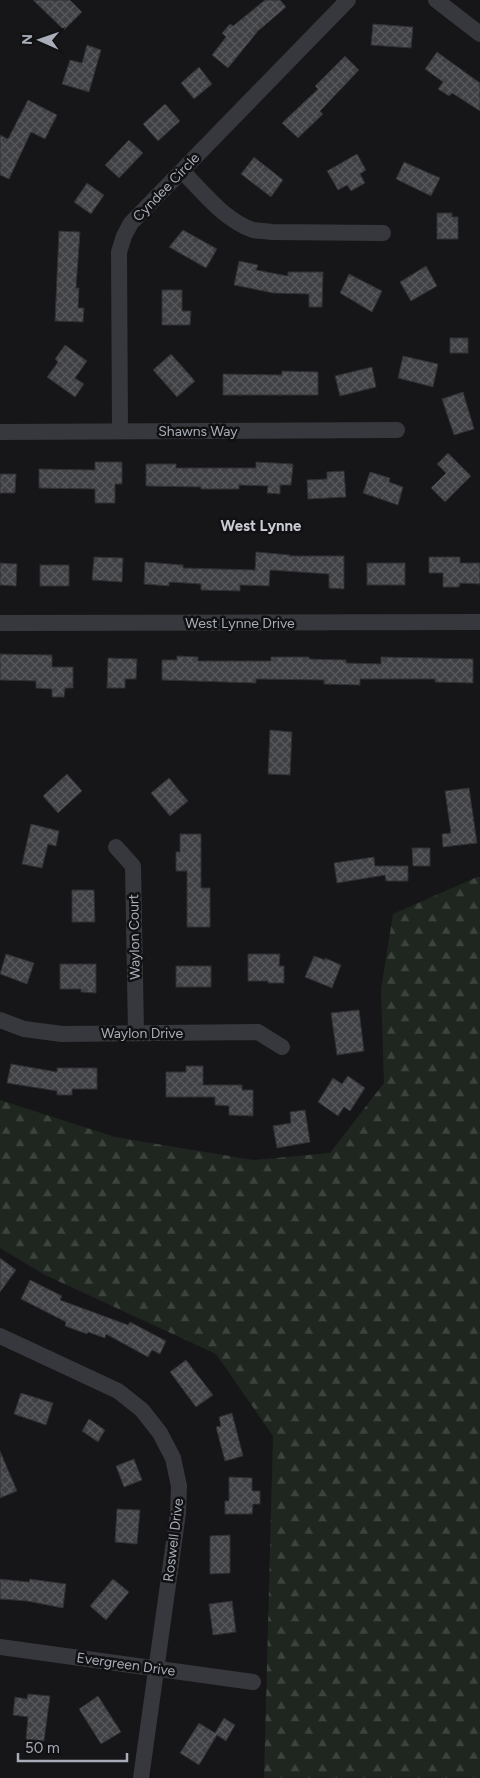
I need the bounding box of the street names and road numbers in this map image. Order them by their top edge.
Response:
street label: Cyndee Circle [129,149,203,225]
street label: Shawns Way [158,423,238,440]
street label: West Lynne Drive [185,615,295,632]
street label: Waylon Court [125,894,144,980]
street label: Waylon Drive [101,1025,183,1042]
street label: Roswell Drive [160,1497,187,1583]
street label: Evergreen Drive [75,1649,177,1680]

